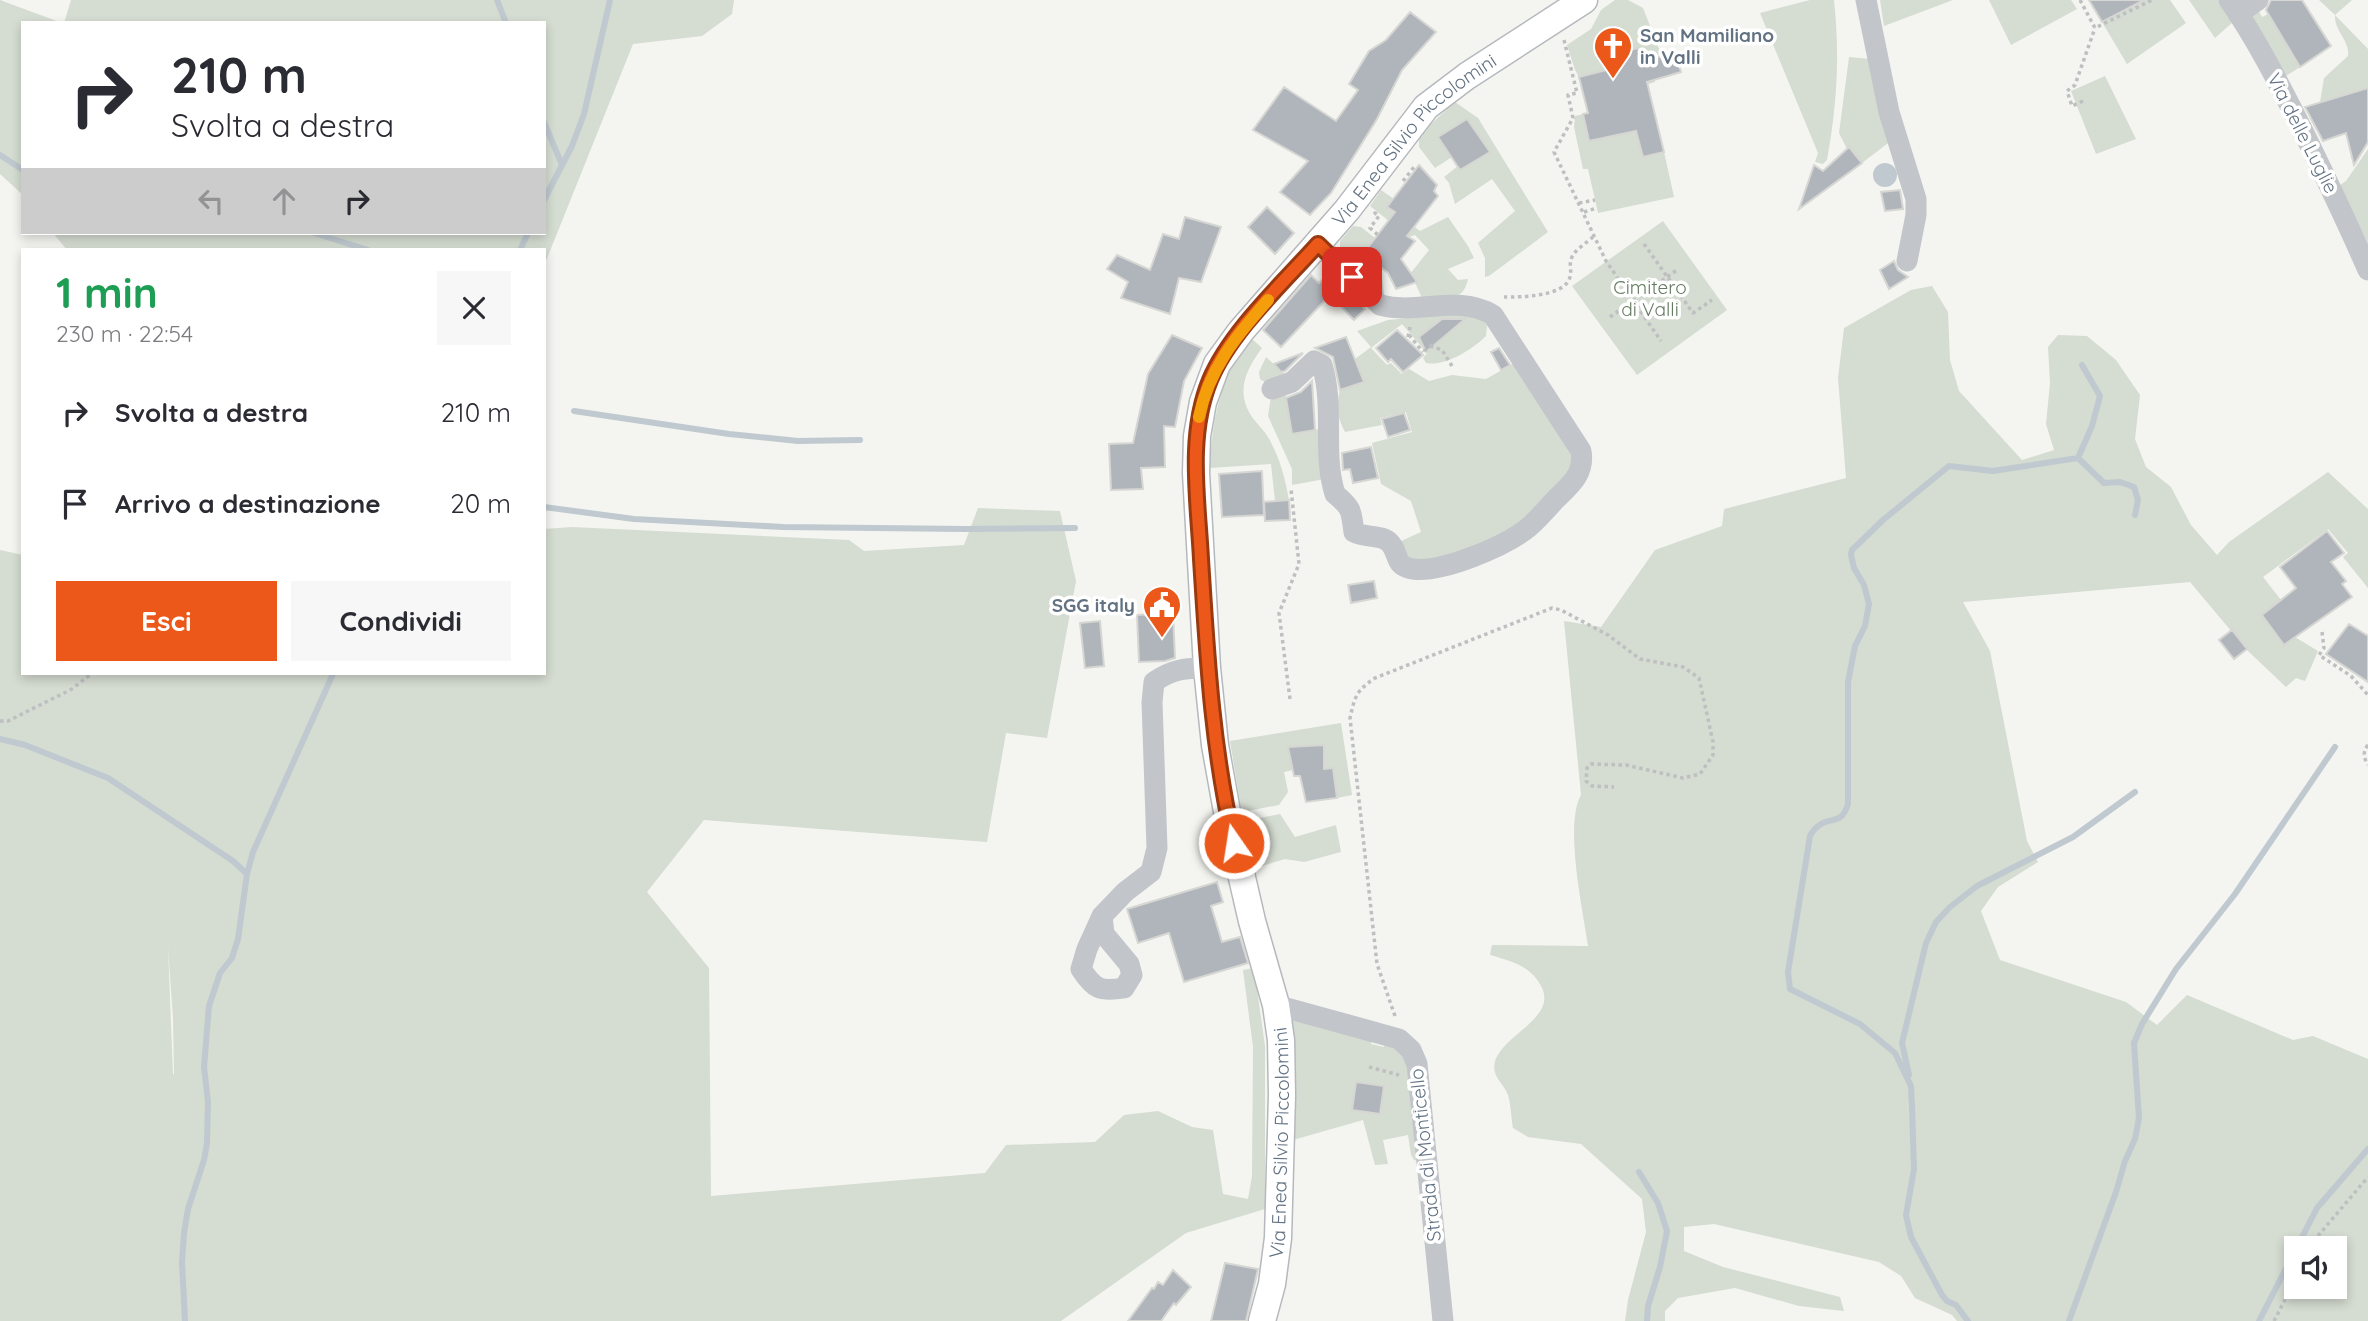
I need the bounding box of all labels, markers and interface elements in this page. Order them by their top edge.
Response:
place label: San Mamiliano in Valli [1640,23,1774,69]
church icon: San Mamiliano in Valli [1592,25,1634,80]
text: 210 m [171,44,307,105]
street label: Via Enea Silvio Piccolomini [1327,48,1501,231]
icon: right [56,49,147,140]
street label: Via delle Luglie [2262,69,2344,197]
text: Svolta a destra [171,105,394,145]
icon: left [192,182,230,220]
icon: ahead [265,182,303,220]
icon: right [338,182,376,220]
pin [1322,247,1382,307]
icon: arrive [1333,258,1371,296]
text: 1 min [56,266,158,319]
button: close [437,271,511,345]
park label: Cimitero di Valli [1613,275,1687,321]
text: 230 m · 22:54 [56,319,193,348]
icon: right [56,394,94,432]
text: Svolta a destra [115,396,308,429]
text: 210 m [441,396,511,429]
icon: arrive [56,485,94,523]
text: Arrivo a destinazione [115,487,381,520]
text: 20 m [450,487,511,520]
button: Esci [56,581,277,661]
button: Condividi [291,581,511,661]
public building icon: SGG italy [1141,584,1183,639]
place label: SGG italy [1052,593,1135,617]
position arrow [1197,806,1271,880]
street label: Via Enea Silvio Piccolomini [1263,1026,1294,1260]
street label: Strada di Monticello [1404,1067,1446,1243]
map controls [2284,1236,2347,1299]
button: sound [2284,1236,2347,1299]

